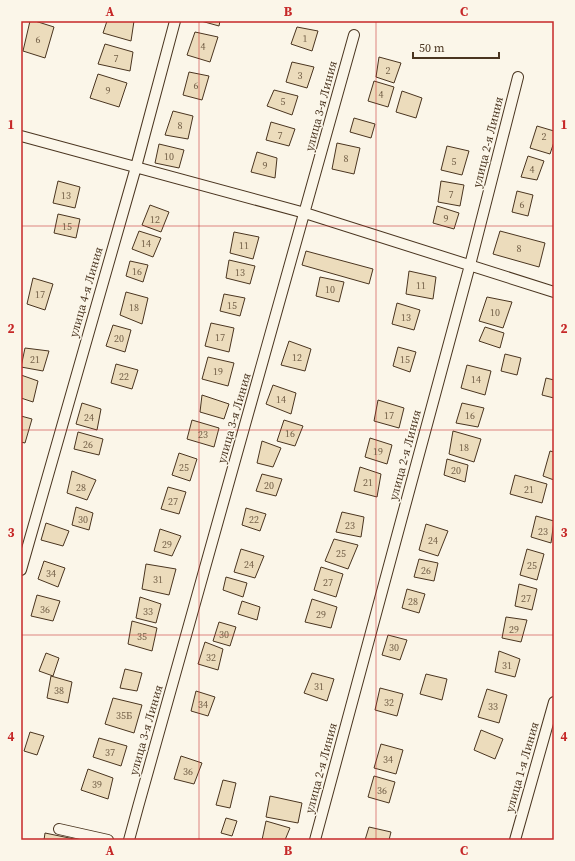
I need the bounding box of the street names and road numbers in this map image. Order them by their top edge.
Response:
street label: улица 3-я Линия [301,59,341,153]
street label: улица 2-я Линия [469,95,507,189]
street label: улица 4-я Линия [65,245,107,339]
street label: улица 3-я Линия [213,371,255,465]
street label: улица 2-я Линия [385,408,425,502]
street label: улица 3-я Линия [125,683,167,777]
street label: улица 1-я Линия [501,720,543,814]
street label: улица 2-я Линия [301,721,341,815]

